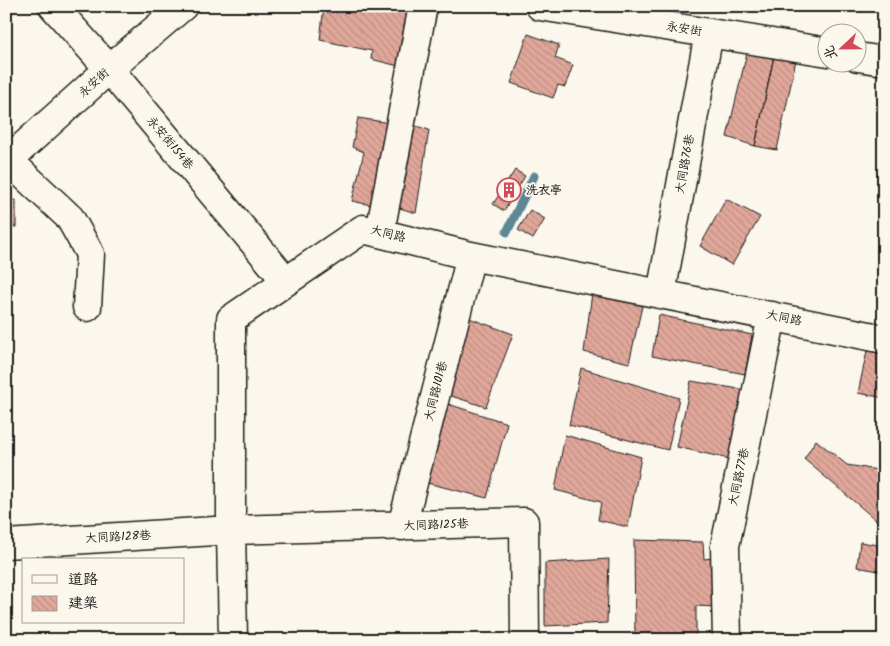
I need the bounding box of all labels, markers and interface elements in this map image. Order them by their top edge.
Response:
street label: 永安街 [665,17,703,41]
north arrow [818,22,868,72]
text: 北 [818,42,844,63]
street label: 永安街 [74,64,114,102]
street label: 永安街154巷 [142,112,198,174]
street label: 大同路76巷 [670,133,700,195]
building icon: 洗衣亭 [496,177,522,203]
place label: 洗衣亭 [526,181,562,200]
street label: 大同路 [368,220,408,248]
street label: 大同路 [764,305,804,331]
street label: 大同路101巷 [419,359,453,423]
street label: 大同路77巷 [724,446,754,508]
street label: 大同路125巷 [403,514,469,536]
street label: 大同路128巷 [85,526,151,548]
legend [22,558,185,624]
text: 道路 [68,568,98,592]
text: 建築 [68,592,98,616]

